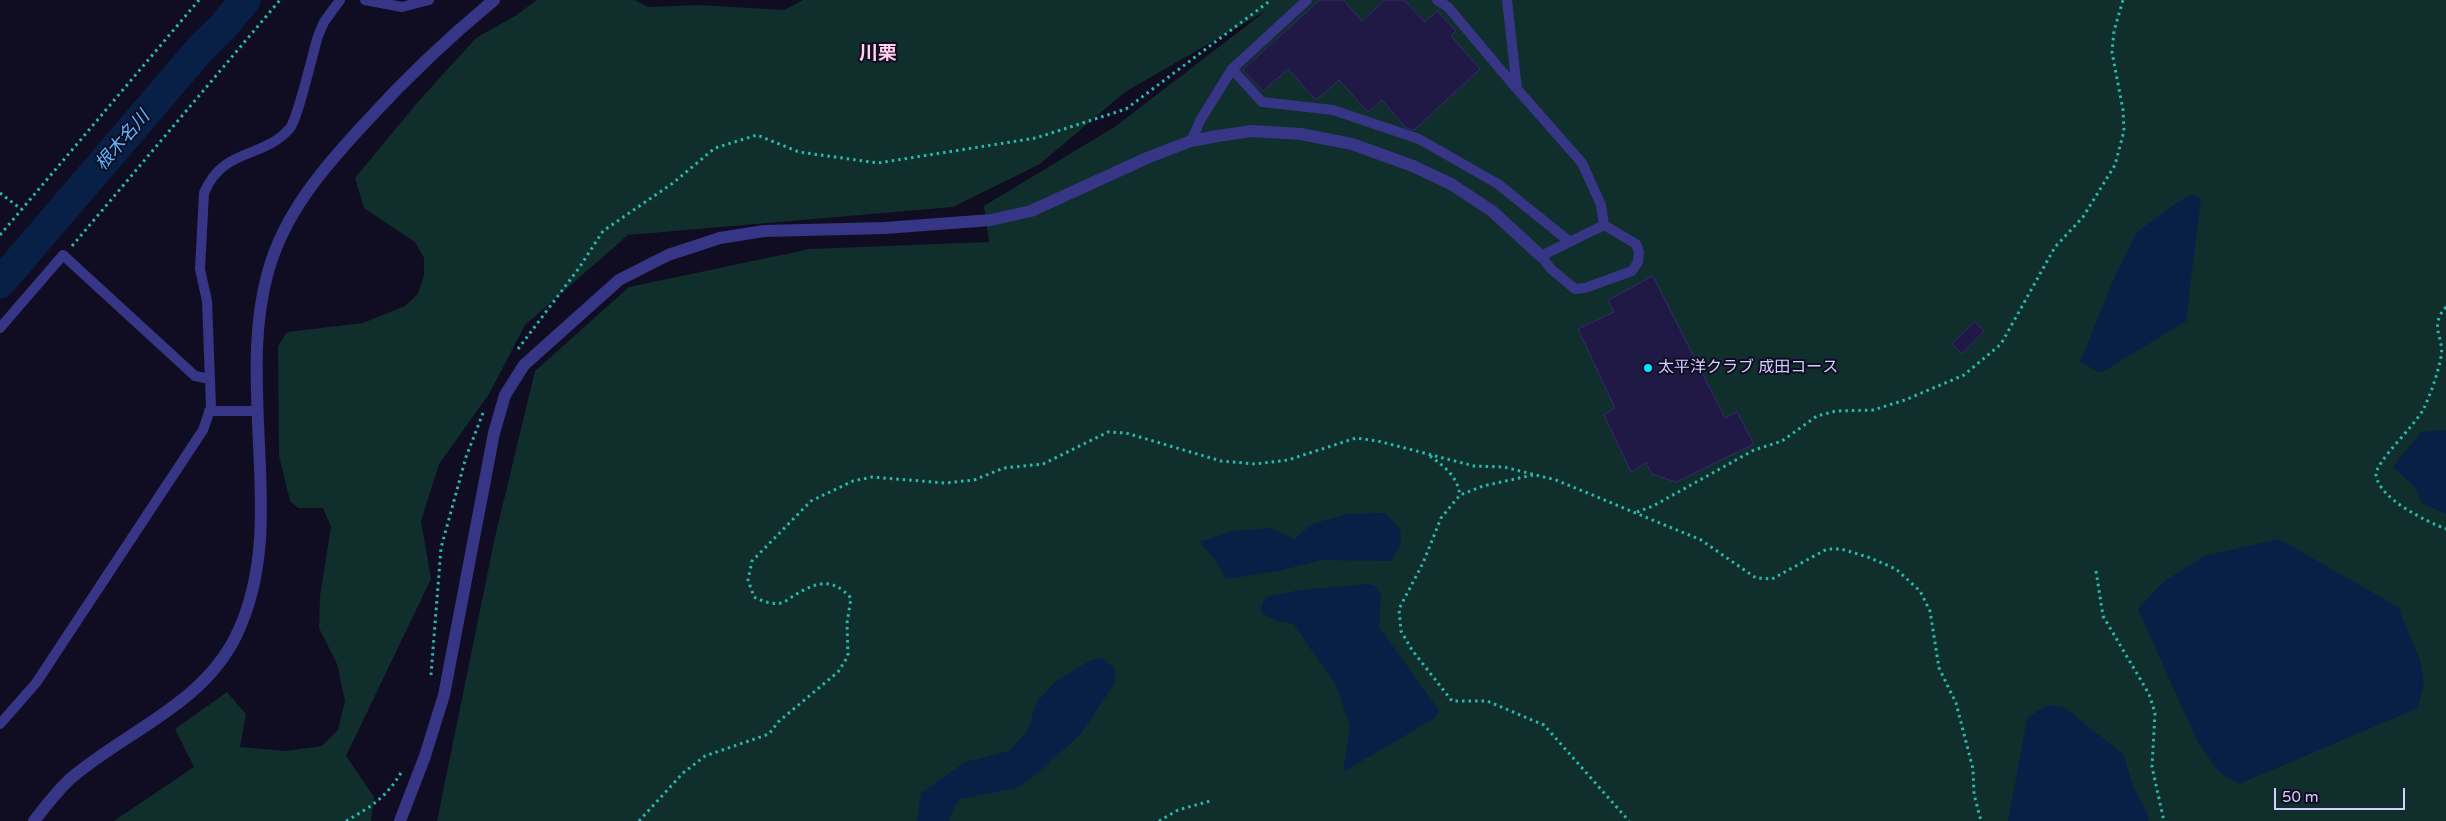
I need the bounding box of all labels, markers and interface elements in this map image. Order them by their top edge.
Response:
district label: 川栗 [859,43,897,65]
water label: 根木名川 [91,107,155,175]
place label: 太平洋クラブ 成田コース [1658,358,1838,378]
marker: 太平洋クラブ 成田コース [1642,362,1654,374]
scale bar [2276,778,2407,810]
text: 50 m [2282,788,2319,806]

